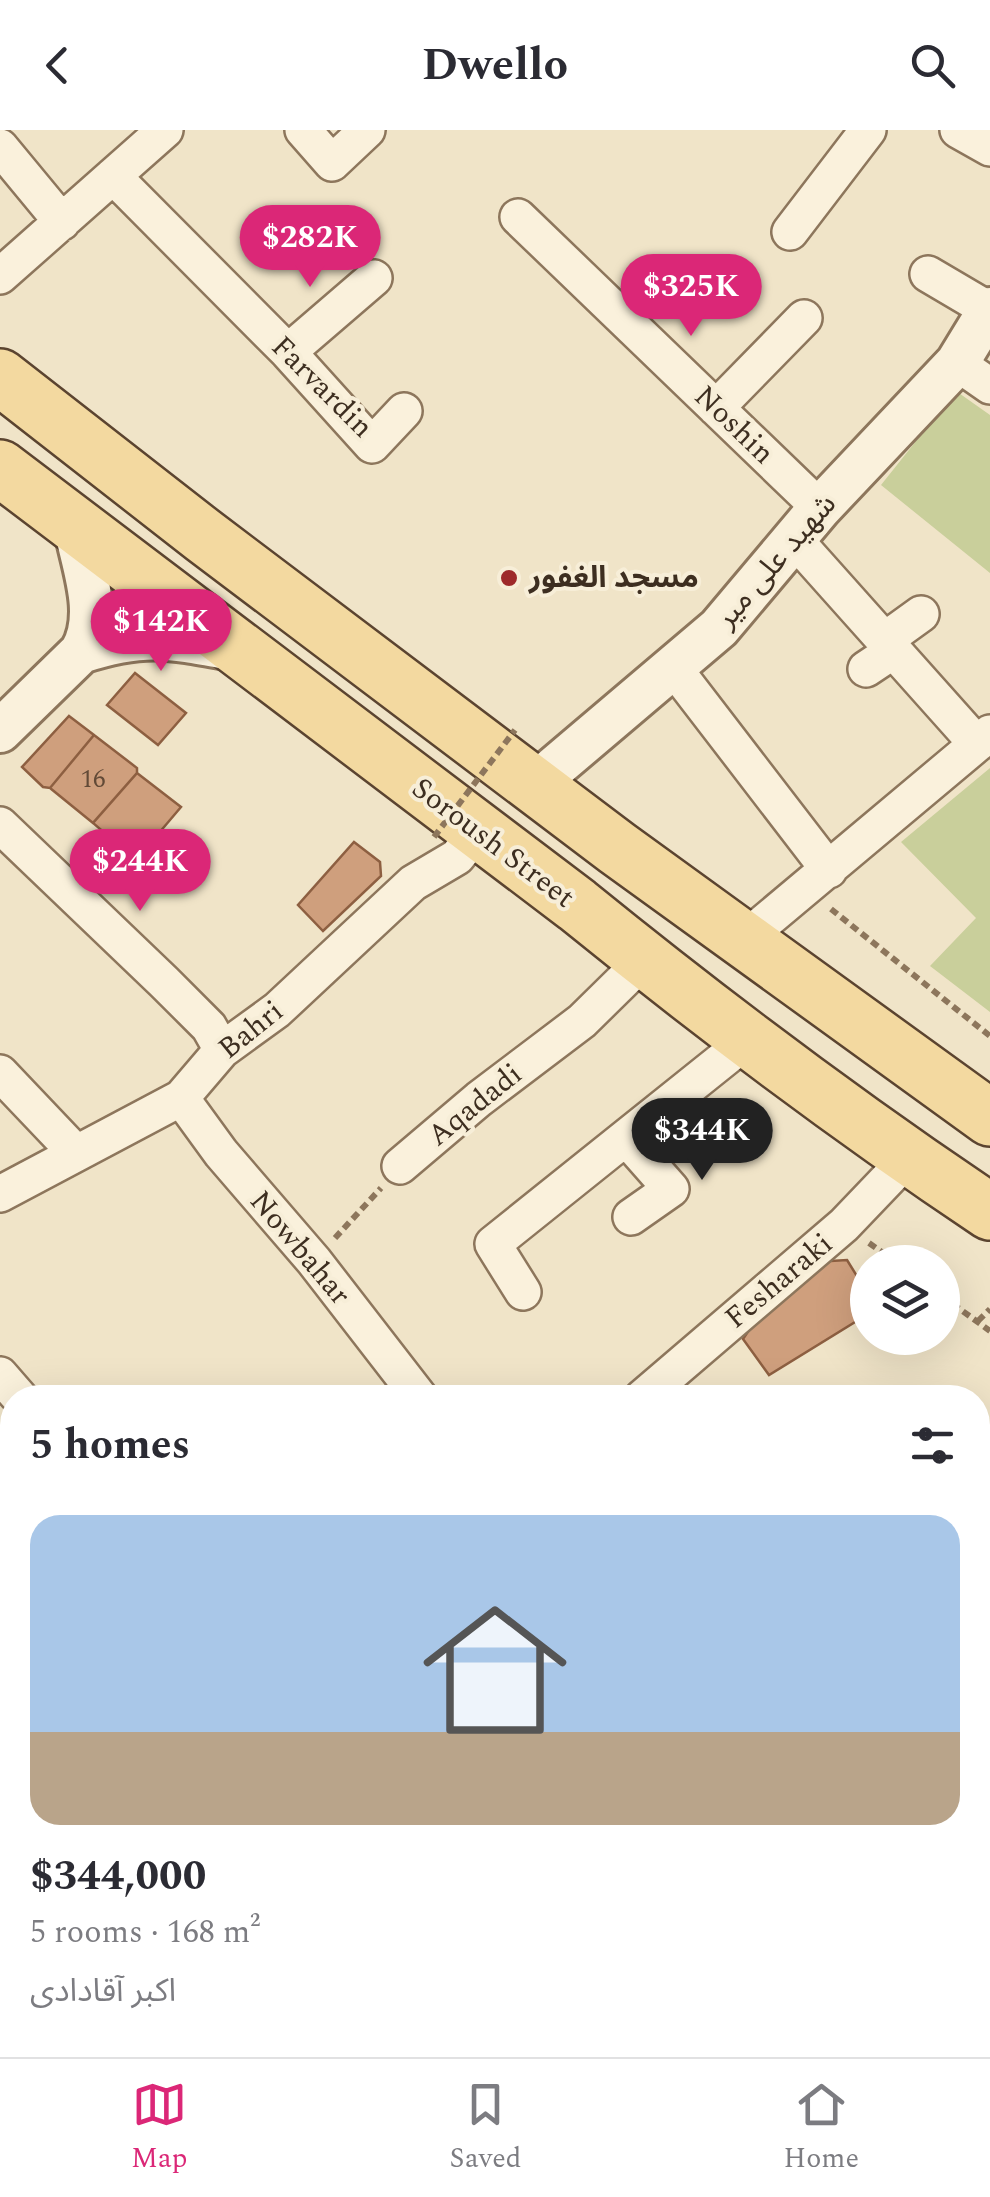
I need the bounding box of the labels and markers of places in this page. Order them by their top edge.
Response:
pin: $282K [240,205,380,290]
pin: $325K [621,254,761,339]
place label: مسجد الغفور [527,555,699,601]
marker: مسجد الغفور [498,567,520,589]
pin: $142K [91,589,231,674]
pin: $244K [70,829,210,914]
pin: $344K [632,1098,772,1183]

